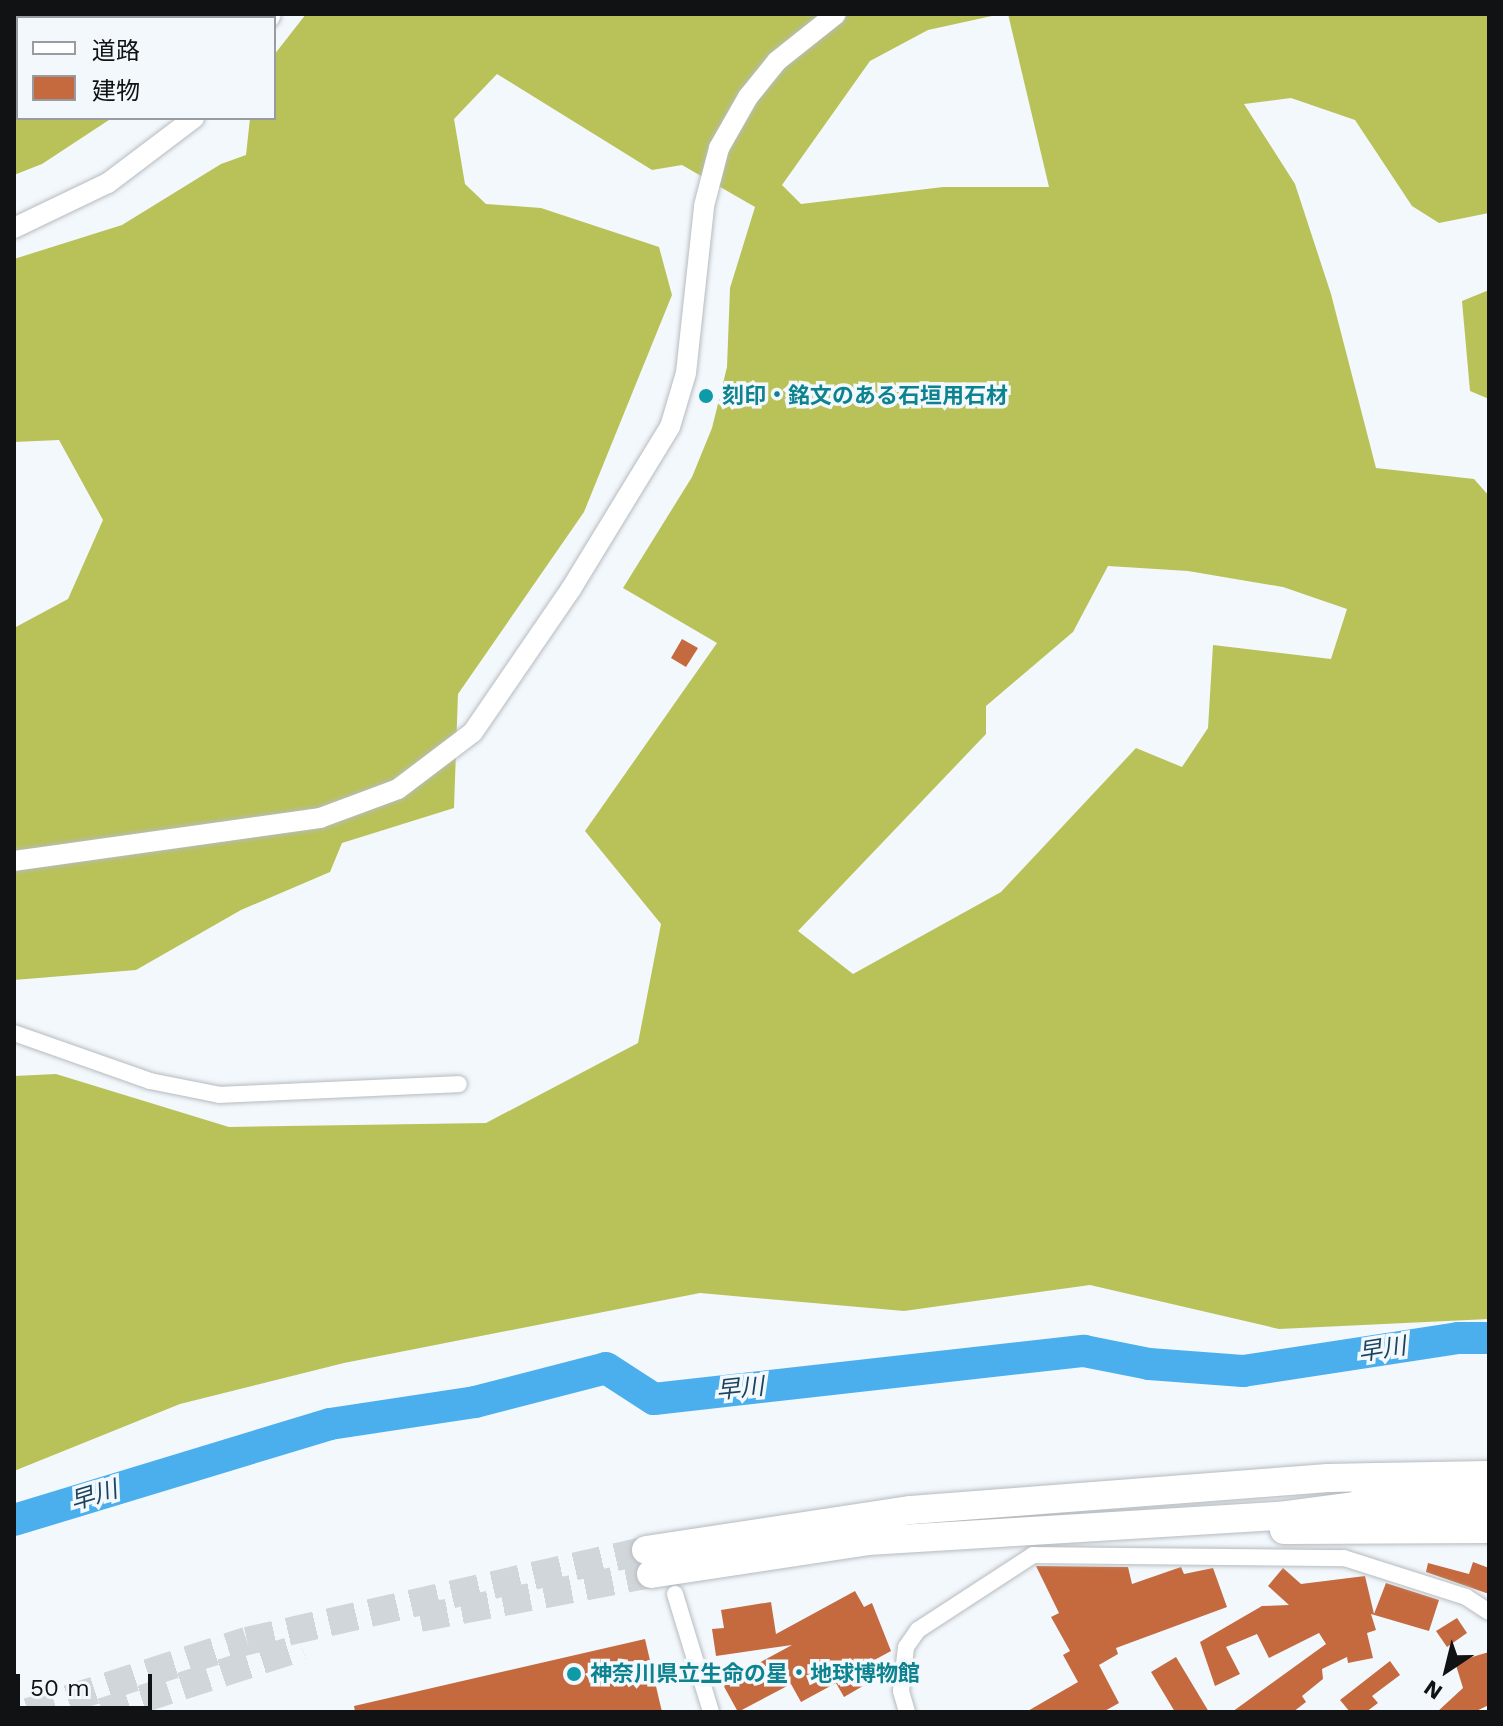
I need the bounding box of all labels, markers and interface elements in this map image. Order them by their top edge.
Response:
legend [16,16,276,120]
text: 道路 [92,37,140,65]
text: 建物 [92,77,140,105]
place label: 刻印・銘文のある石垣用石材 [722,383,1008,409]
marker: 刻印・銘文のある石垣用石材 [697,387,715,405]
water label: 早川 [1356,1332,1408,1368]
water label: 早川 [715,1372,765,1406]
water label: 早川 [67,1475,121,1517]
north arrow [1407,1630,1487,1710]
scale bar [20,1658,156,1708]
place label: 神奈川県立生命の星・地球博物館 [590,1661,920,1687]
marker: 神奈川県立生命の星・地球博物館 [565,1665,583,1683]
text: 50 m [30,1674,90,1702]
text: N [1419,1675,1447,1705]

